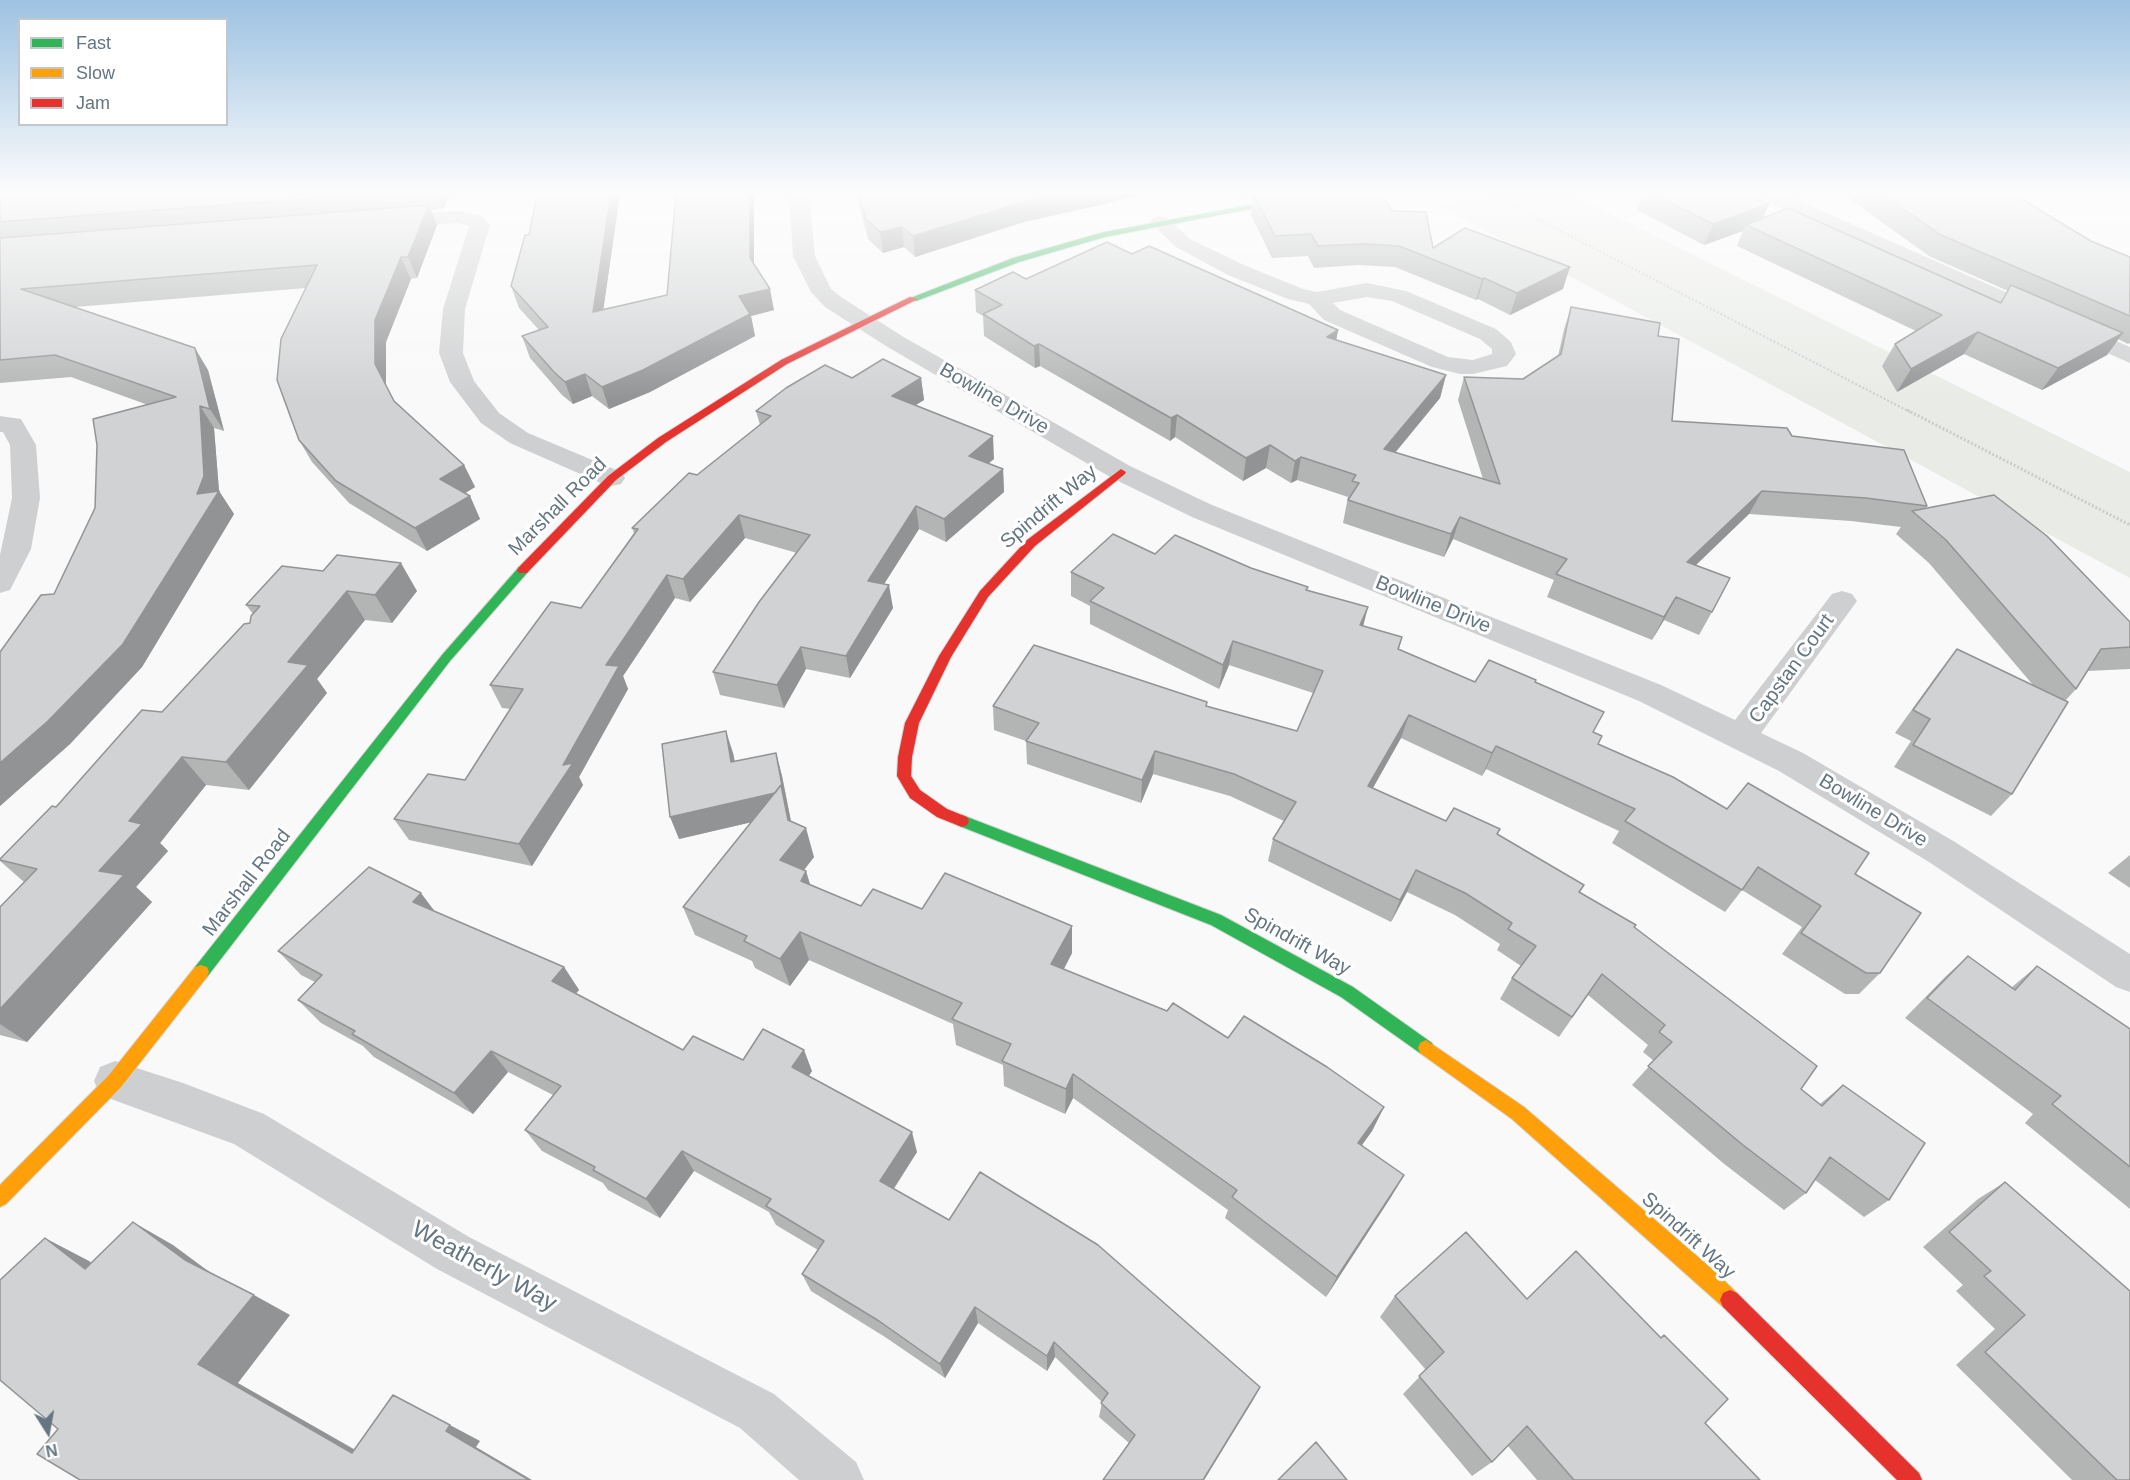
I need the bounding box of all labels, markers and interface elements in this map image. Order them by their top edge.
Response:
legend [18,18,228,126]
text: Fast [76,33,111,53]
text: Slow [76,63,115,83]
text: Jam [76,93,110,113]
street label: Bowline Drive [935,358,1053,440]
street label: Marshall Road [504,453,612,561]
street label: Spindrift Way [996,460,1102,554]
street label: Bowline Drive [1372,571,1494,639]
street label: Capstan Court [1744,610,1840,728]
street label: Bowline Drive [1814,769,1932,853]
street label: Marshall Road [198,825,296,941]
street label: Spindrift Way [1239,903,1355,981]
street label: Spindrift Way [1636,1188,1740,1284]
street label: Weatherly Way [406,1215,562,1319]
north arrow [18,1402,78,1462]
text: N [44,1441,59,1460]

